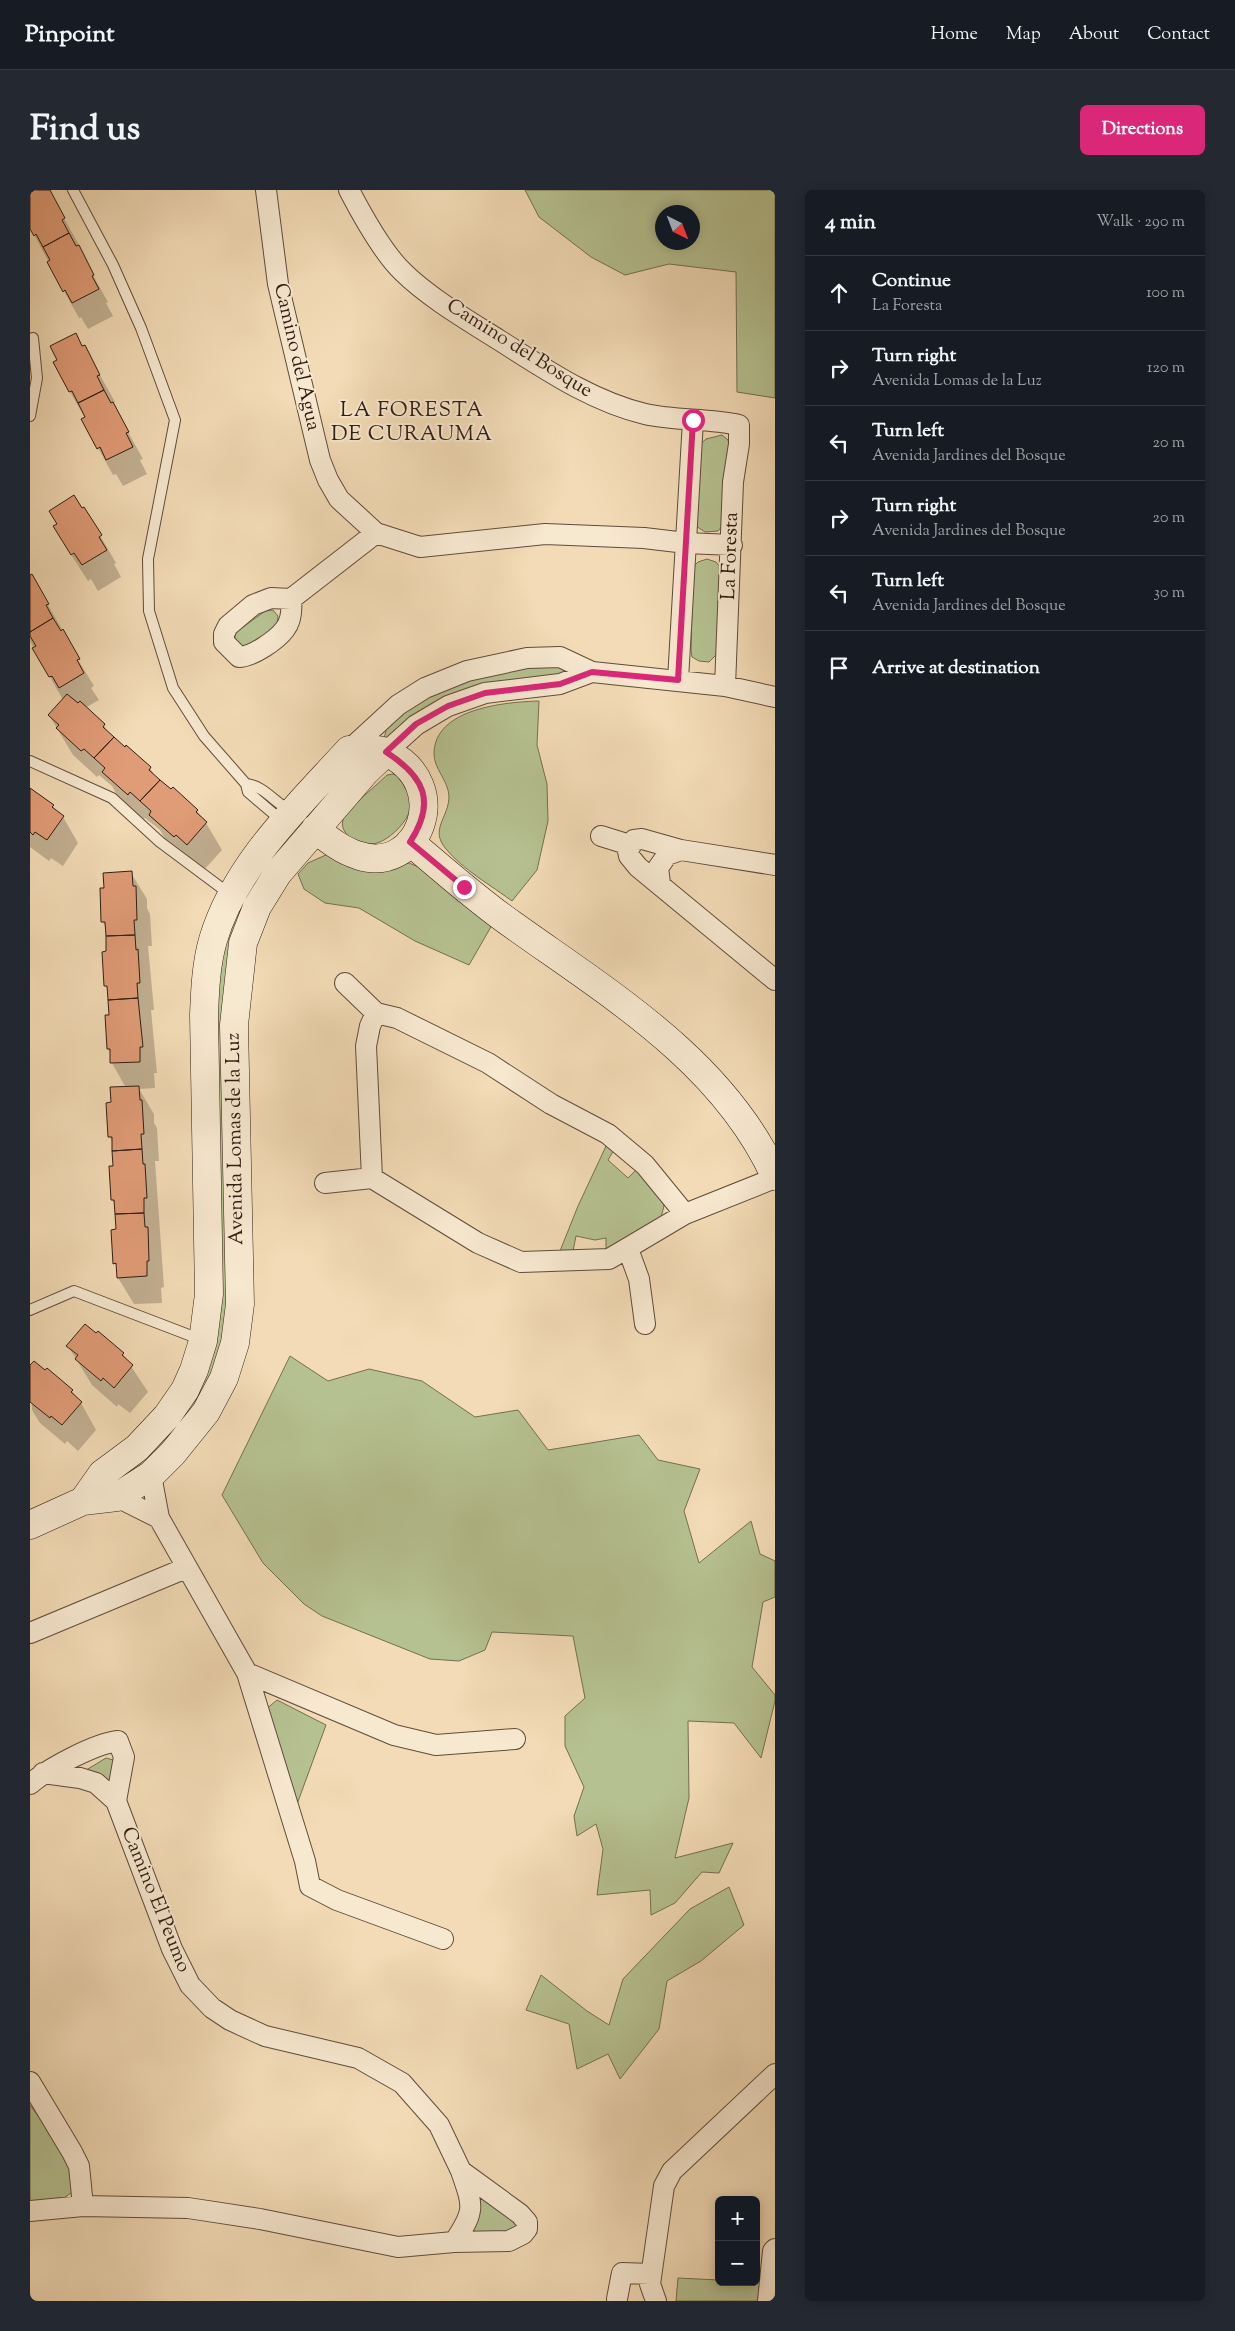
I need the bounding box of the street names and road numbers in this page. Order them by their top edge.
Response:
street label: Camino del Agua [265,280,327,434]
street label: Camino del Bosque [440,292,598,406]
street label: La Foresta [715,512,747,600]
street label: Avenida Lomas de la Luz [220,1033,252,1245]
street label: Camino El Peumo [113,1823,197,1977]

